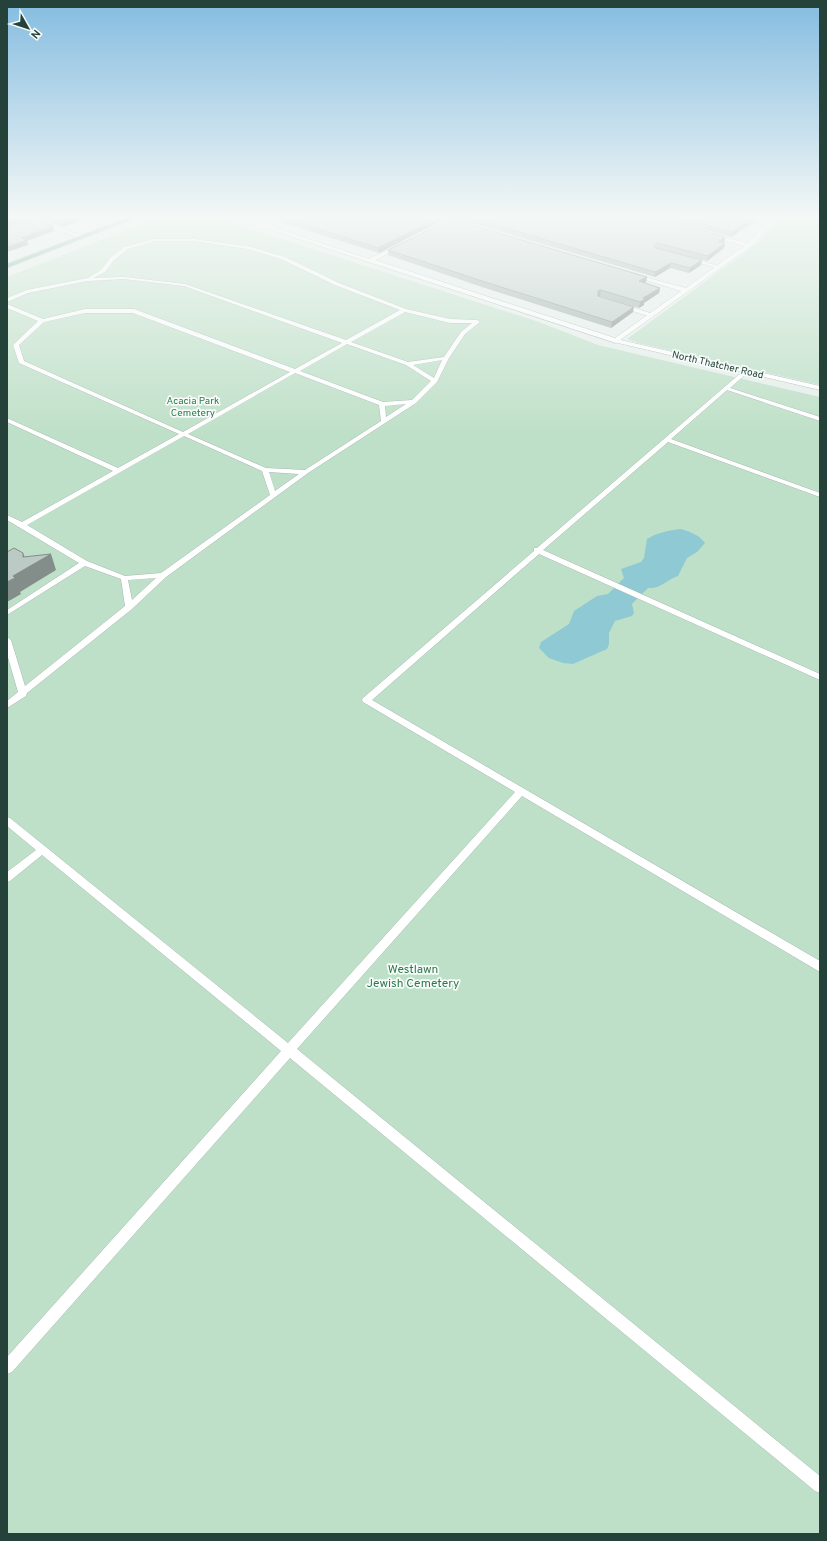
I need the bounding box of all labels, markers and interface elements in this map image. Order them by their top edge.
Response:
north arrow [8,8,48,48]
text: N [27,26,43,41]
street label: North Thatcher Road [671,349,765,382]
park label: Acacia Park Cemetery [167,395,219,420]
park label: Westlawn Jewish Cemetery [367,962,459,992]

